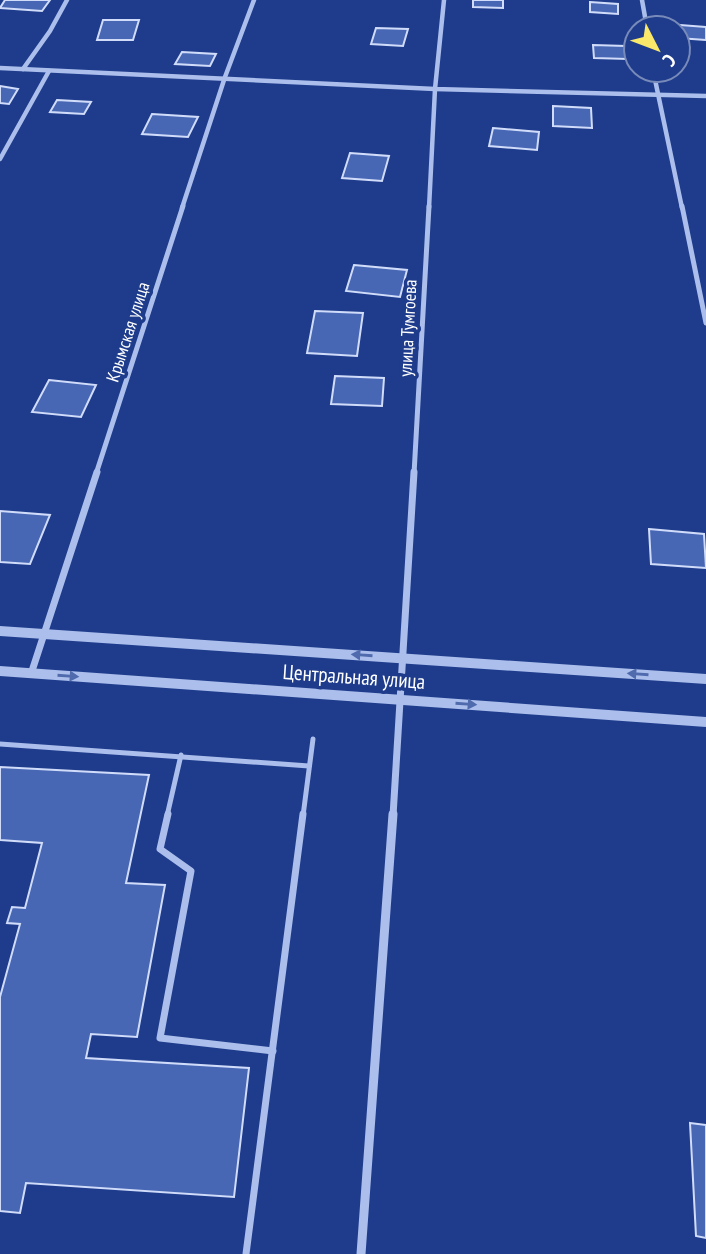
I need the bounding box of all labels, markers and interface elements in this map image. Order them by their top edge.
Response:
north arrow [622,14,692,84]
text: С [658,49,681,72]
street label: Крымская улица [101,279,155,385]
street label: улица Тумгоева [393,279,422,377]
one-way arrow [351,649,373,660]
street label: Центральная улица [282,658,426,695]
one-way arrow [627,668,649,679]
one-way arrow [57,671,79,682]
one-way arrow [455,699,477,710]

